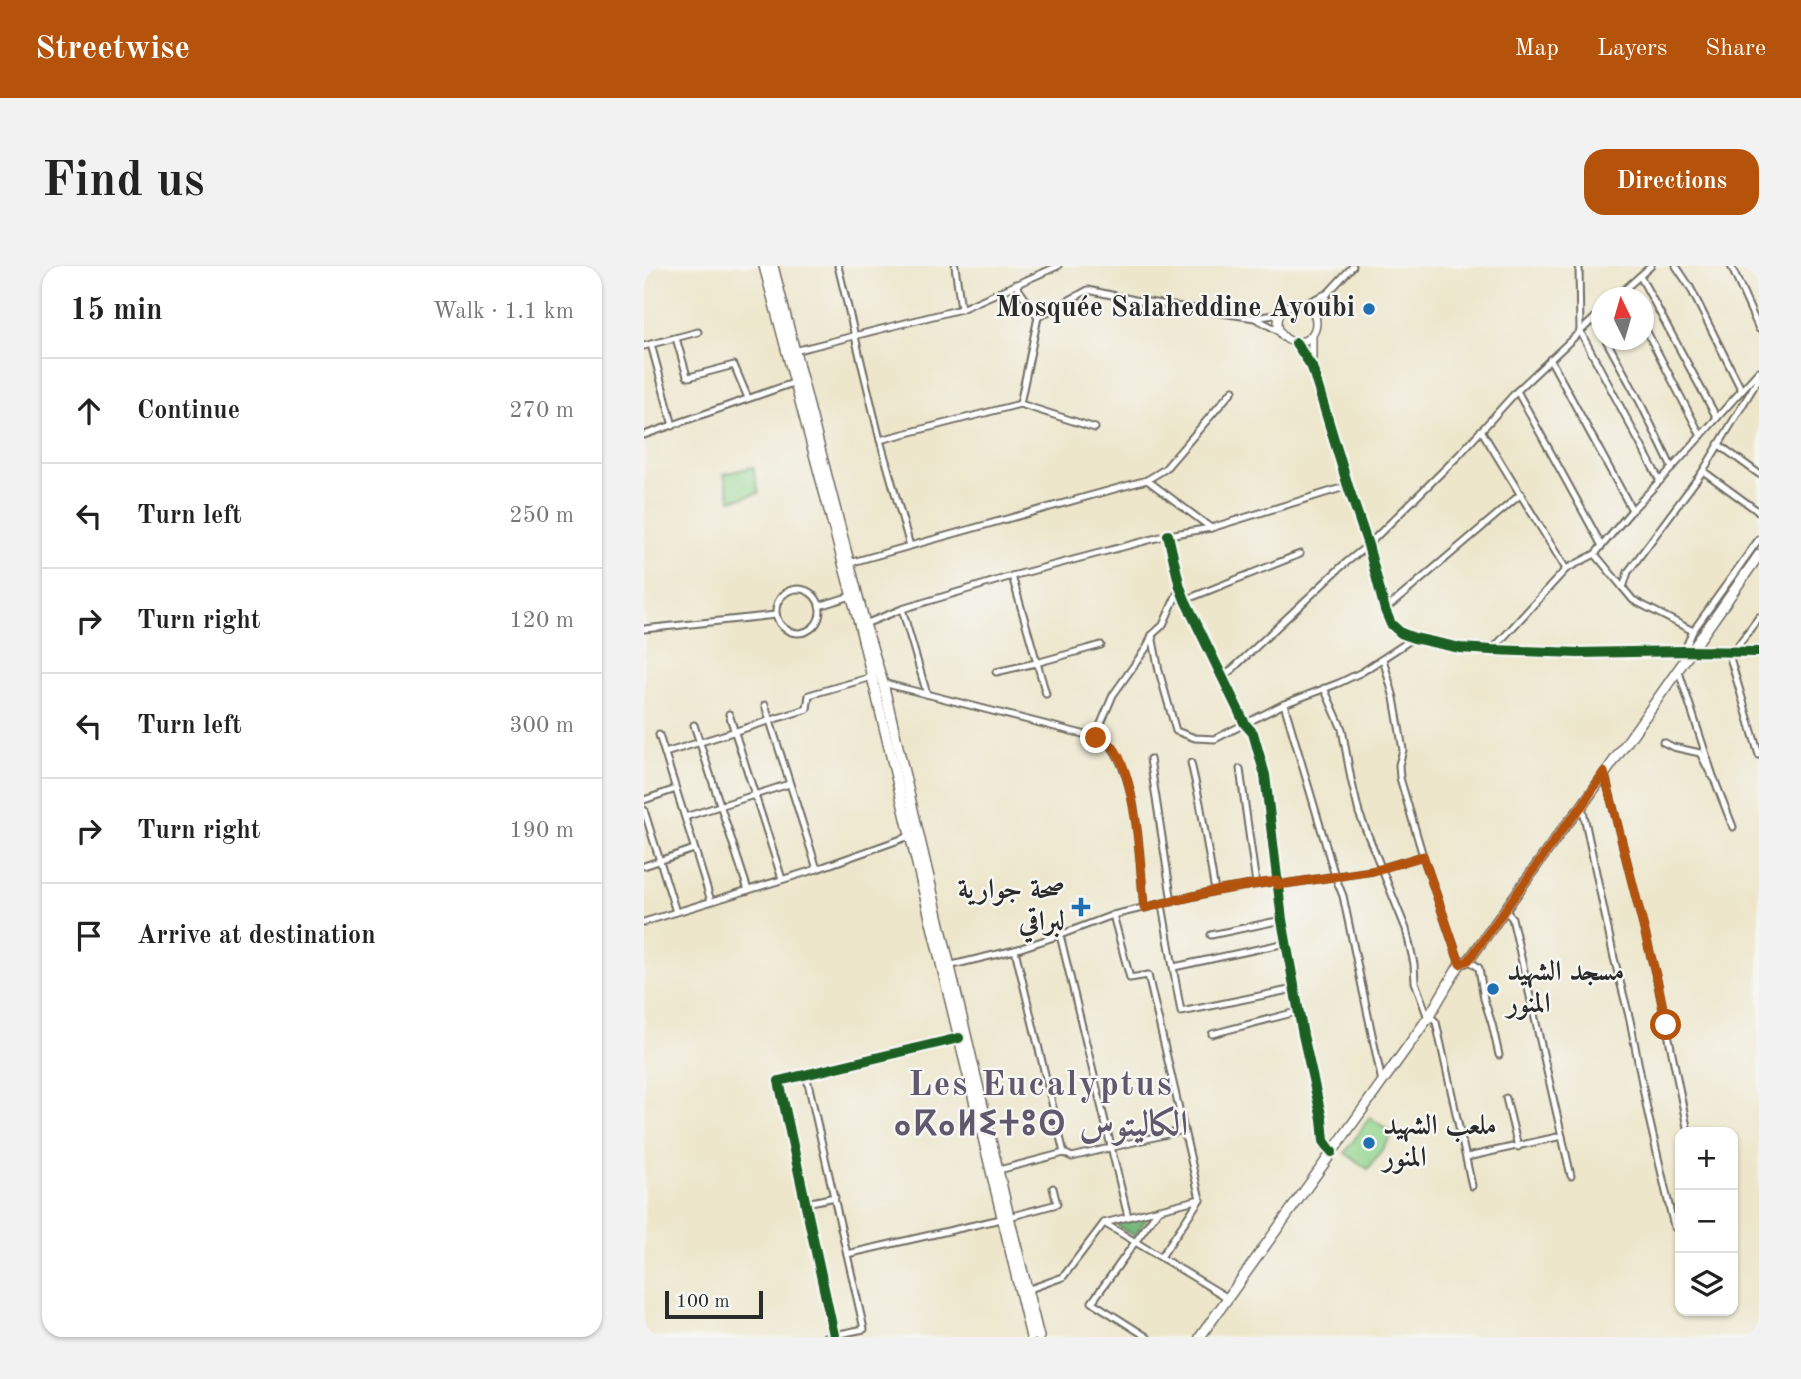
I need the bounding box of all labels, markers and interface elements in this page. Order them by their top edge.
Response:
text: Streetwise [35,33,190,66]
text: Map [1515,37,1559,61]
text: Layers [1597,37,1667,61]
text: Share [1705,37,1766,61]
button: Directions [1584,149,1759,215]
text: Find us [42,158,205,207]
north arrow [1591,287,1654,350]
place label: Mosquée Salaheddine Ayoubi [995,295,1355,323]
text: 15 min [70,296,163,326]
text: Walk · 1.1 km [433,300,574,323]
marker: Mosquée Salaheddine Ayoubi [1361,301,1377,317]
icon: ahead [70,392,108,430]
text: Continue [137,398,240,424]
text: 270 m [509,399,574,422]
icon: left [70,497,108,535]
text: Turn left [137,503,242,529]
text: 250 m [509,504,574,527]
icon: right [70,602,108,640]
text: Turn right [137,608,260,634]
text: 120 m [509,609,574,632]
icon: left [70,707,108,745]
text: Turn left [137,713,242,739]
text: 300 m [509,714,574,737]
route end [1080,722,1111,753]
icon: right [70,812,108,850]
text: Turn right [137,818,260,844]
text: 190 m [509,819,574,842]
place label: صحة جوارية لبراقي [958,877,1065,943]
marker: صحة جوارية لبراقي [1071,897,1091,917]
icon: arrive [70,917,108,955]
text: Arrive at destination [137,923,376,949]
place label: مسجد الشهيد المنور [1504,958,1624,1020]
marker: مسجد الشهيد المنور [1485,981,1501,997]
route start [1650,1009,1681,1040]
district label: Les Eucalyptus ⴰⴽⴰⵍⵉⵜⵓⵙ الكاليتوس [894,1068,1188,1146]
place label: ملعب الشهيد المنور [1380,1112,1497,1174]
map controls [1675,1127,1738,1316]
button: + [1675,1127,1738,1190]
marker: ملعب الشهيد المنور [1361,1135,1377,1151]
button: − [1675,1190,1738,1253]
button: layers [1675,1253,1738,1316]
scale bar [665,1288,763,1320]
text: 100 m [676,1293,729,1312]

